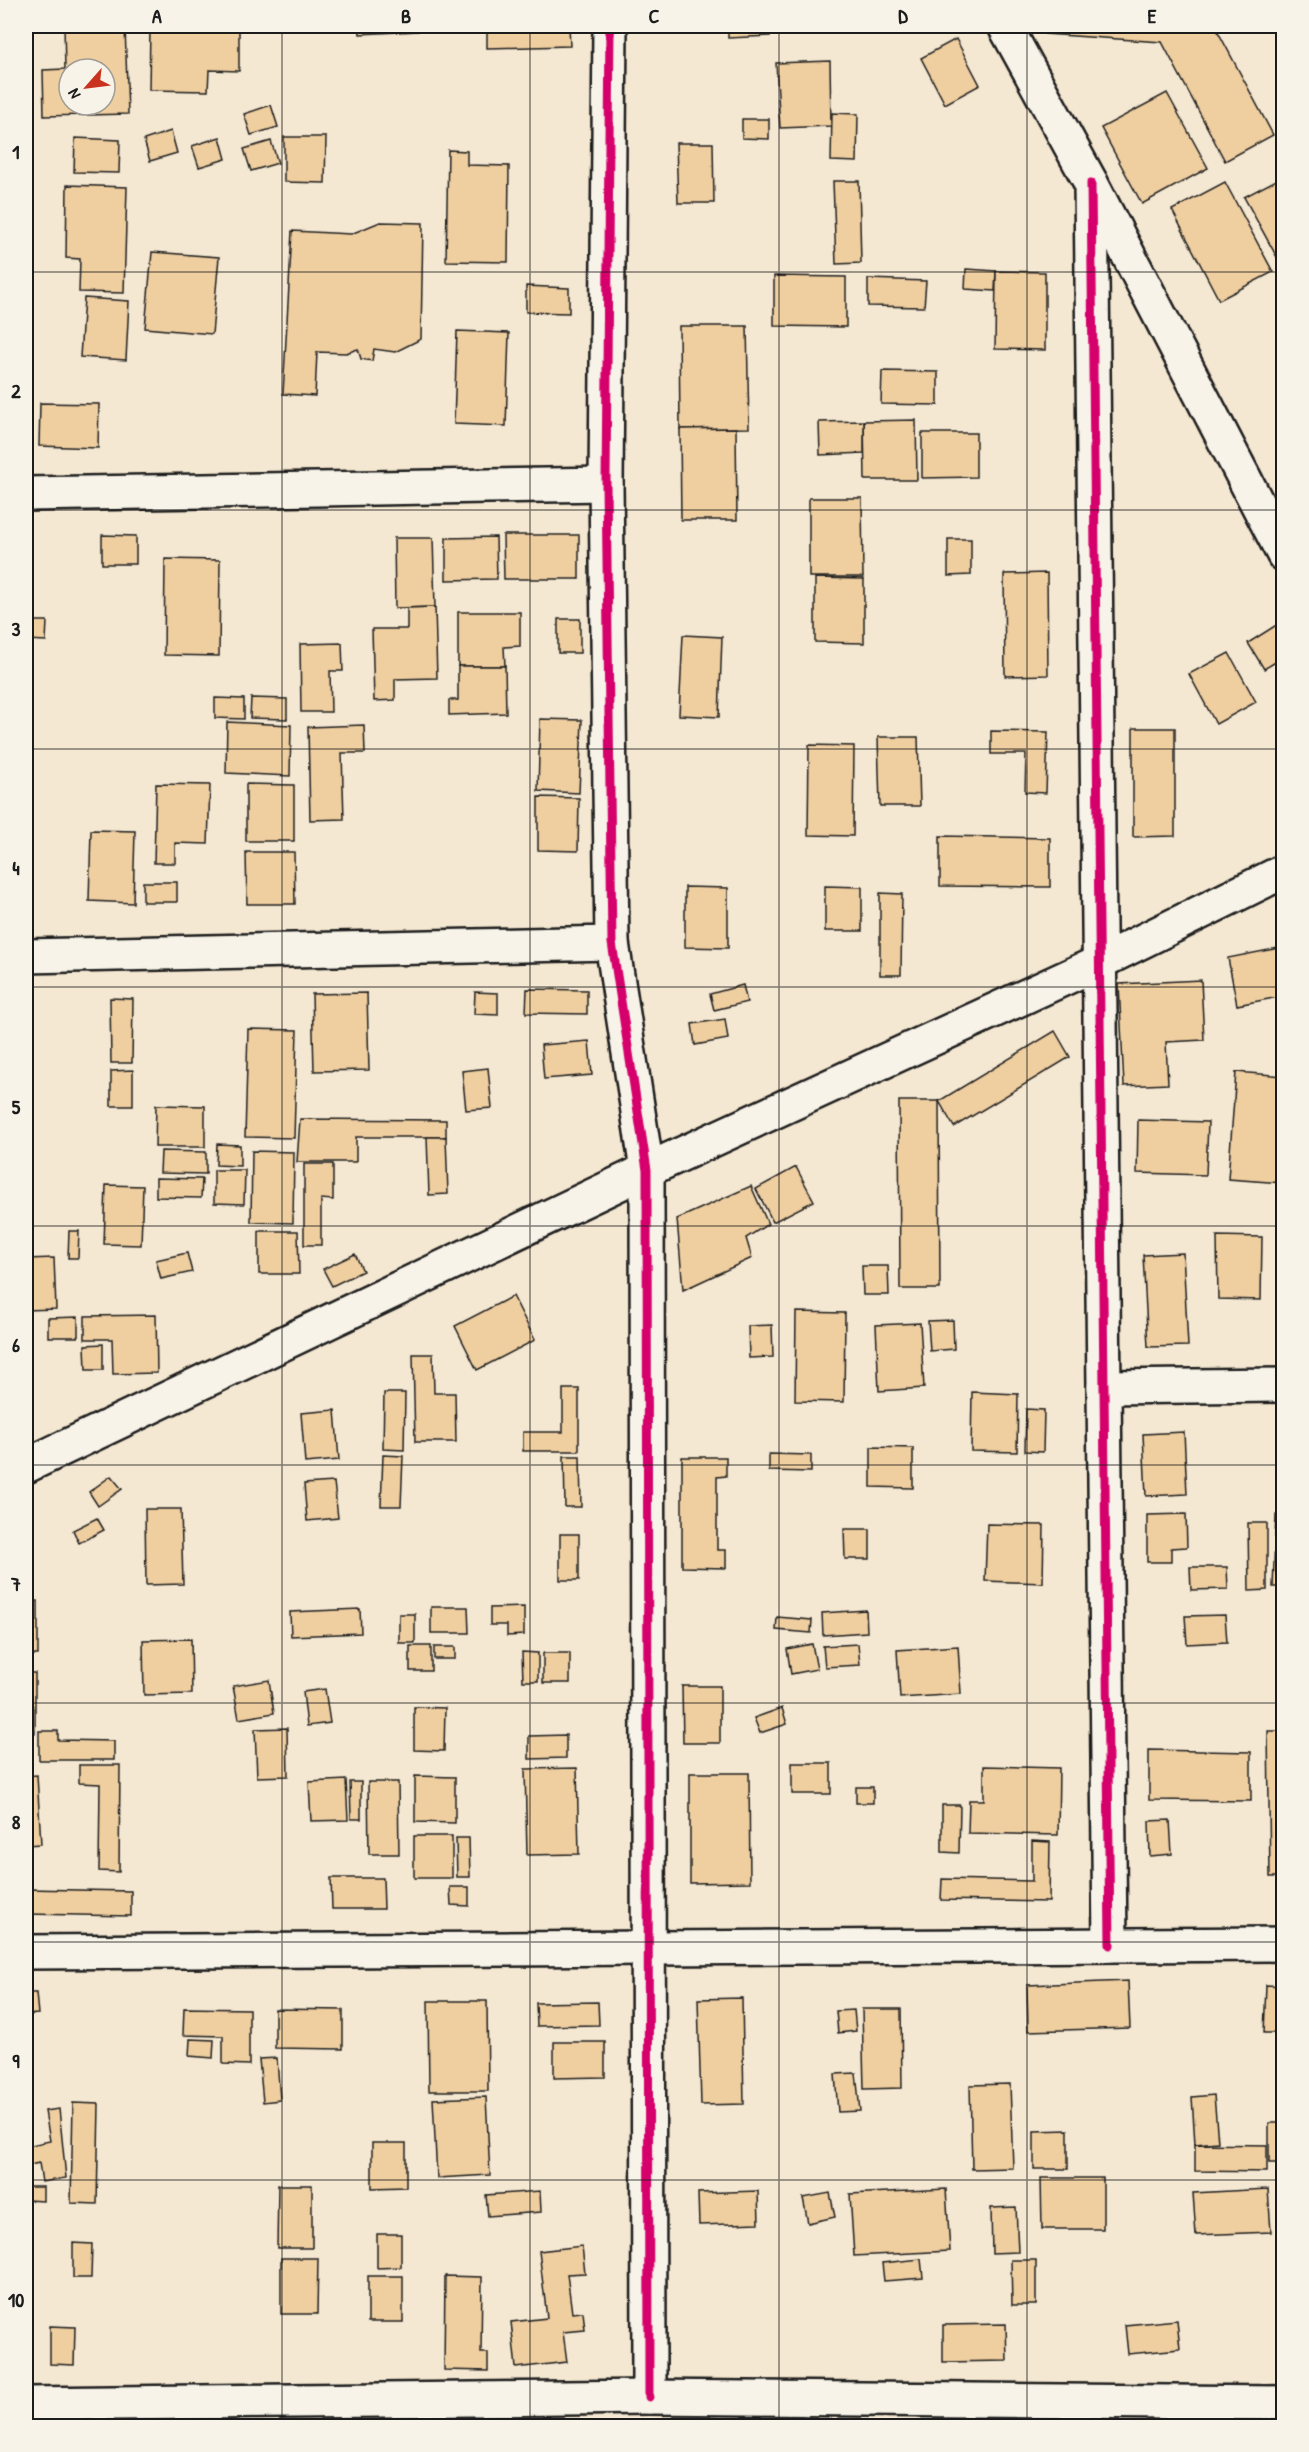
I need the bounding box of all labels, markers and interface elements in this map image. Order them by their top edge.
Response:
text: A [152,2,162,29]
text: B [401,2,411,29]
text: C [649,2,660,29]
text: D [898,2,908,29]
text: E [1148,2,1157,29]
north arrow [57,57,117,117]
text: N [62,85,85,103]
text: 1 [12,138,20,165]
text: 2 [11,377,21,404]
text: 3 [12,615,21,642]
text: 4 [12,854,20,881]
text: 5 [12,1093,21,1120]
text: 6 [12,1331,20,1358]
text: 7 [10,1570,21,1597]
text: 8 [12,1808,21,1835]
text: 9 [12,2047,20,2074]
text: 10 [8,2286,24,2313]

